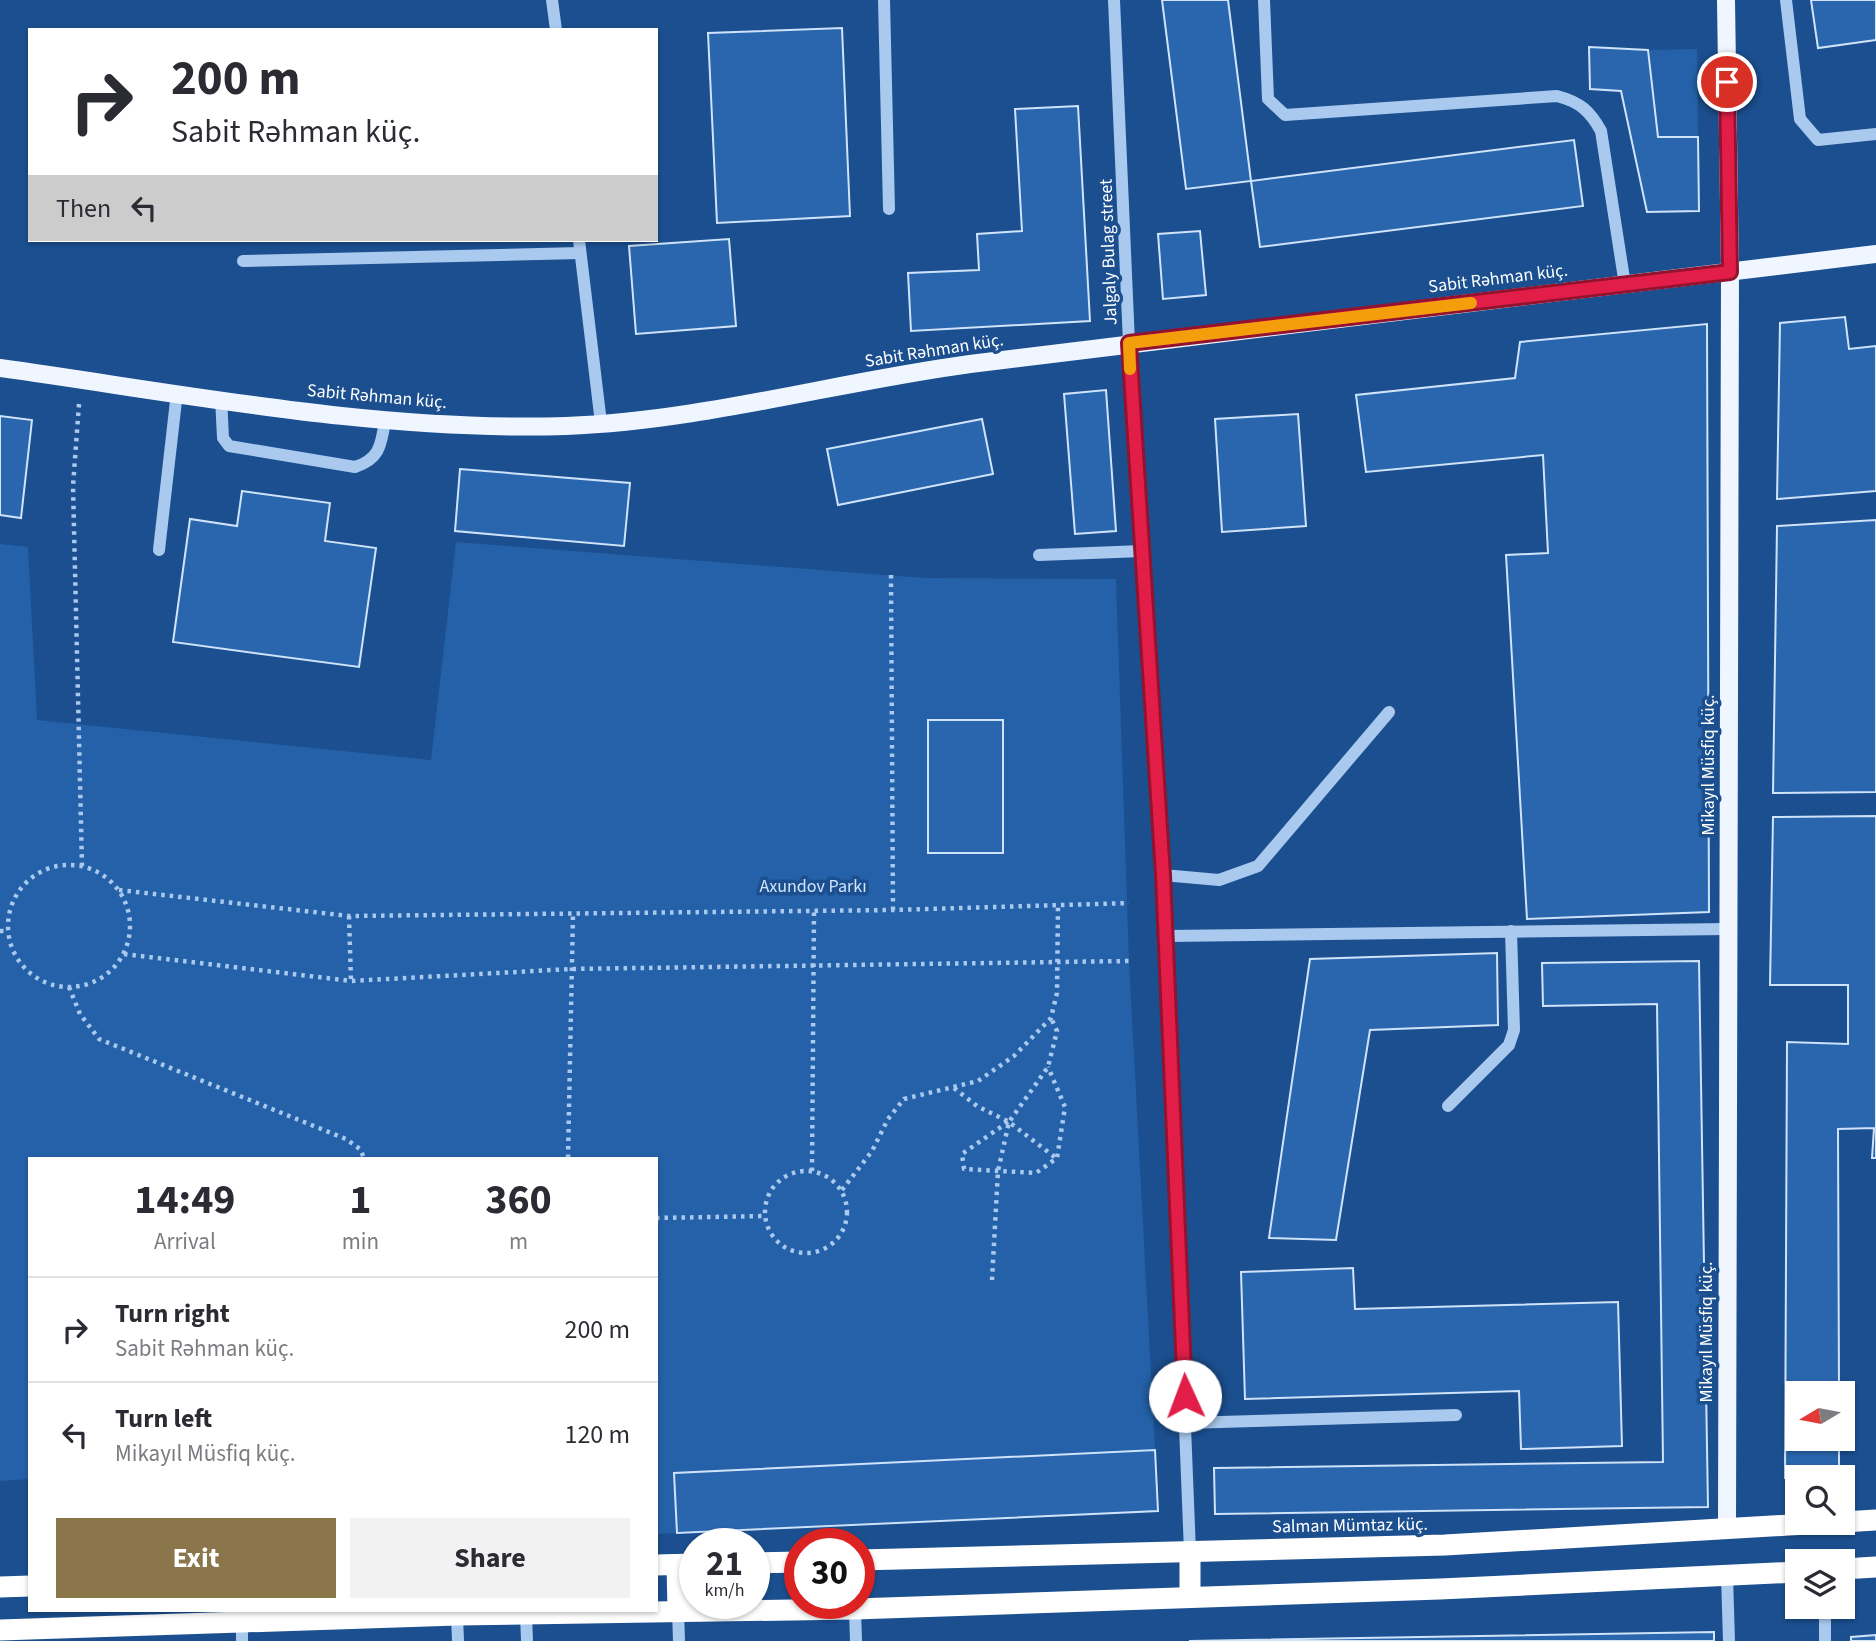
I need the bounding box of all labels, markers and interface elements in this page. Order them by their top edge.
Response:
text: 200 m [171,44,300,114]
pin [1697,52,1757,112]
icon: right [56,56,147,147]
icon: arrive [1708,63,1746,101]
text: Sabit Rəhman küç. [171,109,420,155]
street label: Jalgaly Bulag street [1093,178,1124,326]
icon: left [125,189,163,227]
text: Then [56,190,111,227]
street label: Sabit Rəhman küç. [1427,258,1569,299]
street label: Sabit Rəhman küç. [863,327,1005,374]
street label: Sabit Rəhman küç. [306,378,448,415]
street label: Mikayıl Müsfiq küç. [1696,694,1721,836]
park label: Axundov Parkı [759,874,867,899]
text: 14:49 [134,1170,236,1230]
text: 1 [349,1170,371,1230]
text: 360 [485,1170,552,1230]
text: Arrival [154,1225,216,1258]
text: min [342,1225,379,1258]
text: m [509,1225,528,1258]
street label: Mikayıl Müsfiq küç. [1694,1261,1719,1403]
text: Turn right [115,1295,230,1332]
icon: right [56,1311,94,1349]
text: 200 m [564,1311,630,1348]
text: Sabit Rəhman küç. [115,1332,294,1365]
position arrow [1148,1359,1222,1433]
north arrow [1785,1381,1855,1451]
map controls [1785,1381,1855,1619]
text: Turn left [115,1400,212,1437]
icon: left [56,1416,94,1454]
text: 120 m [564,1416,630,1453]
text: Mikayıl Müsfiq küç. [115,1437,295,1470]
button: search [1785,1465,1855,1535]
street label: Salman Mümtaz küç. [1272,1512,1428,1539]
button: Exit [56,1518,336,1598]
button: Share [350,1518,630,1598]
speed limit sign: 30 [784,1528,875,1619]
text: 21 [706,1539,743,1589]
button: layers [1785,1549,1855,1619]
text: km/h [705,1578,744,1603]

